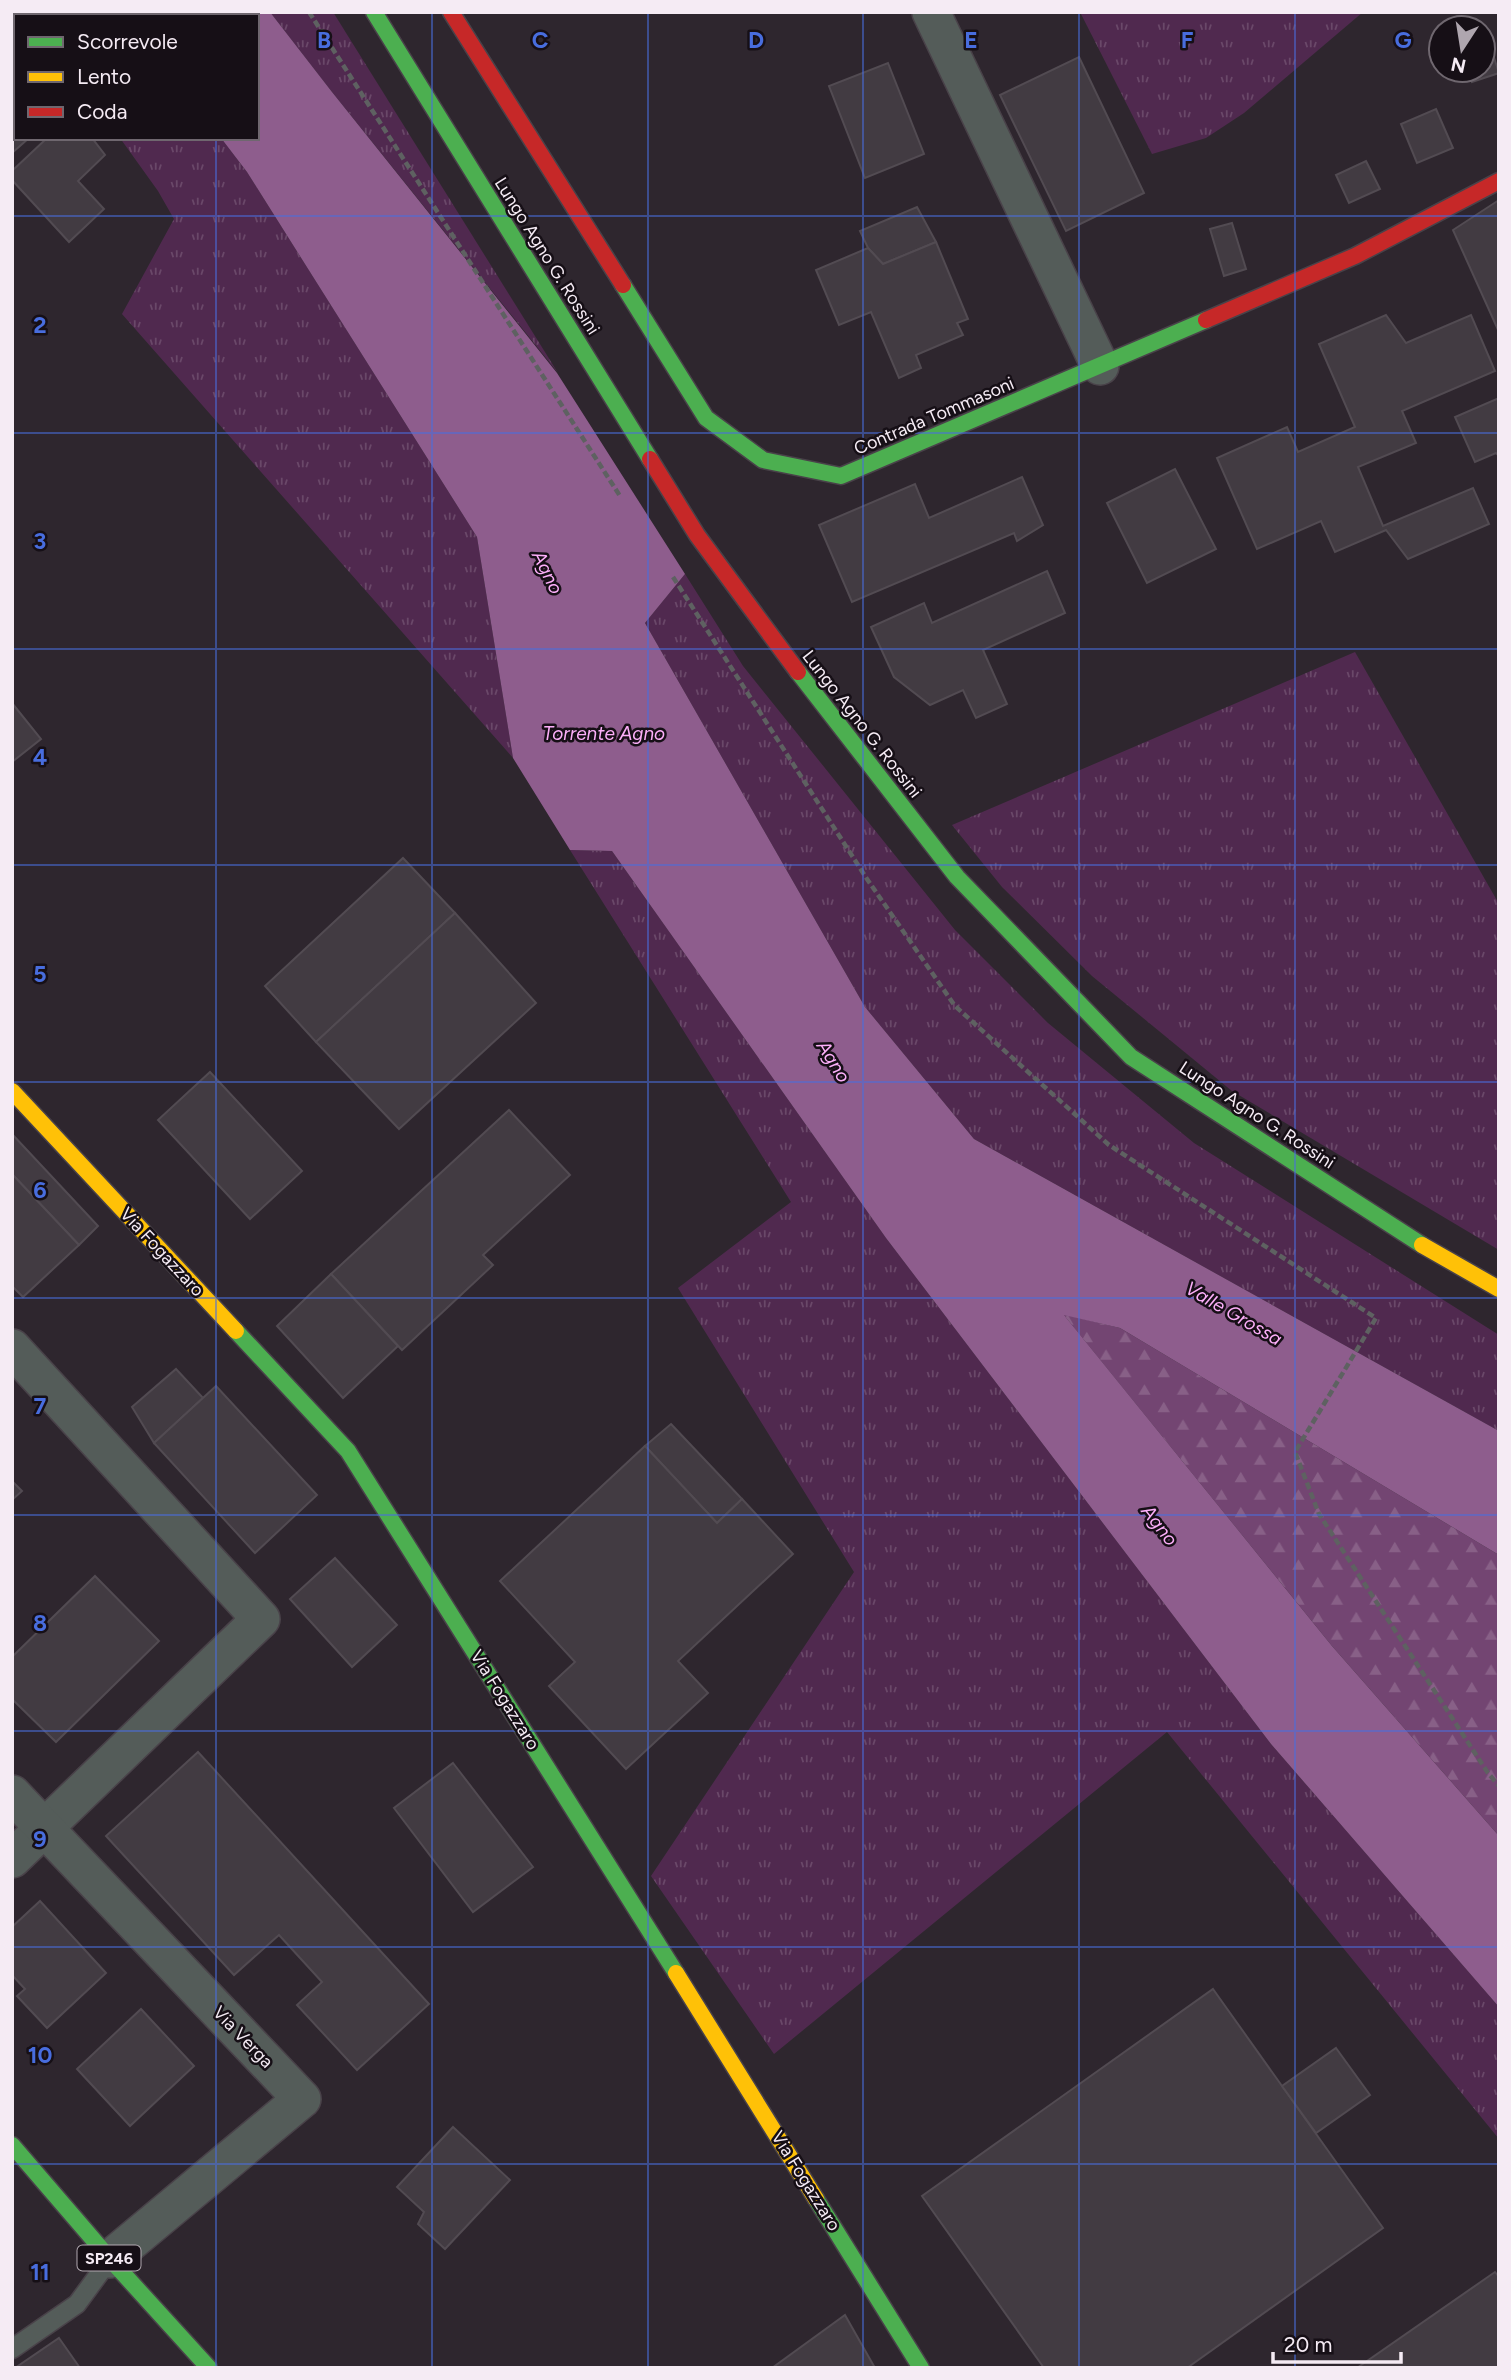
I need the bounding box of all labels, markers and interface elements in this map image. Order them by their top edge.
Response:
legend [14,14,259,140]
north arrow [1427,14,1497,84]
text: B [317,26,331,54]
text: C [532,26,549,54]
text: D [748,26,764,54]
text: E [964,26,978,54]
text: F [1181,26,1194,54]
text: G [1394,26,1412,54]
text: Scorrevole [77,29,178,54]
text: N [1449,52,1468,78]
text: Lento [77,64,131,89]
text: Coda [77,99,127,124]
street label: Lungo Agno G. Rossini [490,173,604,339]
text: 2 [33,311,47,339]
street label: Contrada Tommasoni [851,372,1017,460]
text: 3 [34,527,46,555]
water label: Agno [527,546,568,598]
street label: Lungo Agno G. Rossini [798,646,926,802]
water label: Torrente Agno [543,722,665,745]
text: 4 [33,743,47,771]
text: 5 [33,960,47,988]
water label: Agno [811,1035,855,1087]
street label: Lungo Agno G. Rossini [1175,1056,1339,1174]
text: 6 [33,1176,47,1204]
street label: Via Fogazzaro [115,1203,209,1301]
water label: Valle Grossa [1181,1276,1286,1350]
text: 7 [34,1392,47,1420]
water label: Agno [1136,1499,1183,1550]
text: 8 [33,1609,47,1637]
street label: Via Fogazzaro [466,1646,544,1754]
text: 9 [33,1825,47,1853]
street label: Via Verga [208,2001,278,2073]
text: 10 [28,2041,52,2069]
street label: Via Fogazzaro [767,2127,845,2235]
road number: SP246 [78,2246,140,2270]
text: 11 [30,2258,50,2286]
scale bar [1273,2320,1401,2364]
text: 20 m [1284,2332,1332,2357]

